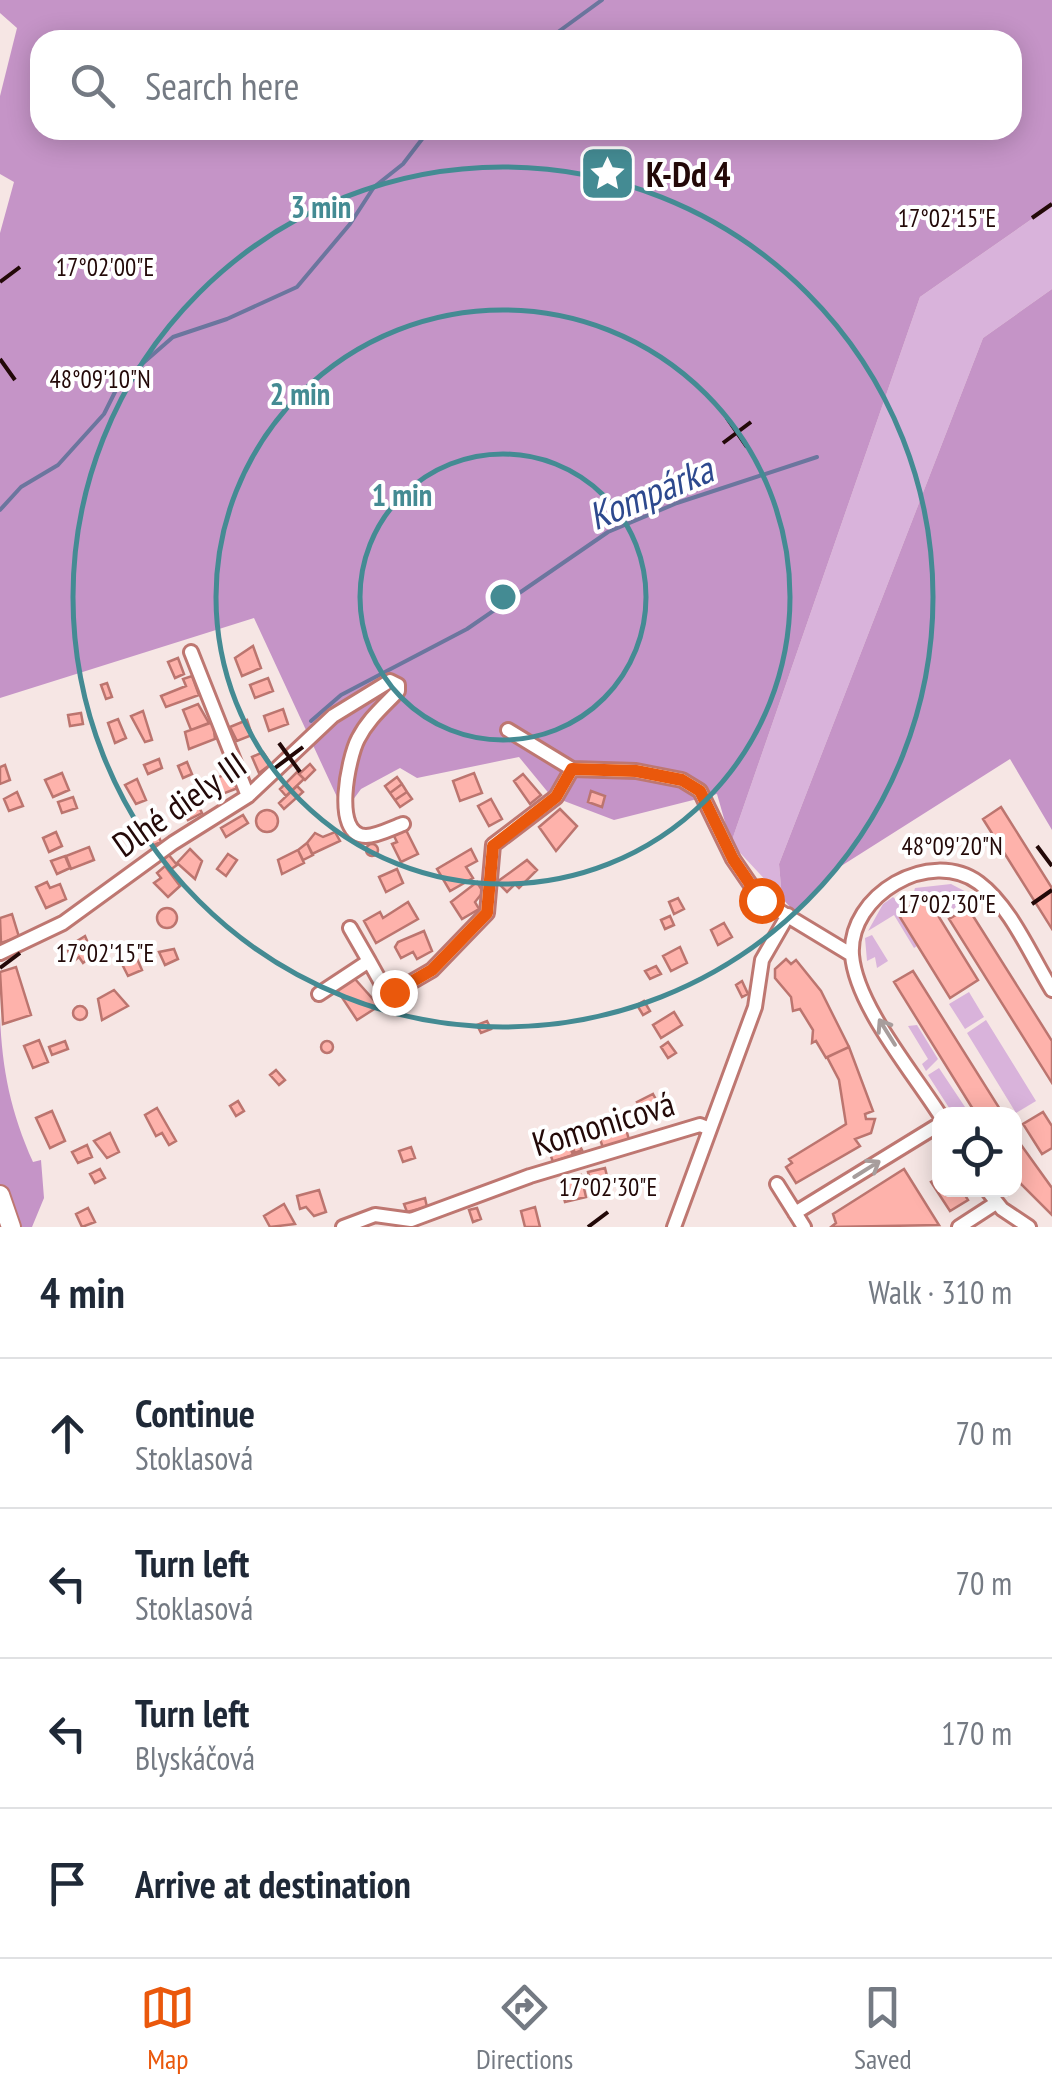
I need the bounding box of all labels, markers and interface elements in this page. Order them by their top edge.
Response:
search box [30,30,1022,140]
icon: search [65,58,120,113]
text: Search here [145,61,299,110]
place icon: K-Dd 4 [577,144,637,204]
place label: K-Dd 4 [646,151,731,197]
text: 3 min [291,187,351,226]
text: 17°02'15"E [898,202,996,234]
text: 17°02'00"E [56,251,154,283]
text: 48°09'10"N [49,363,151,395]
text: 2 min [270,374,330,413]
water label: Kompárka [580,443,721,540]
text: 1 min [372,475,432,514]
centre of rings [485,579,521,615]
street label: Dlhé diely III [103,741,255,867]
text: 48°09'20"N [901,830,1003,862]
route start [739,878,785,924]
text: 17°02'30"E [898,888,996,920]
text: 17°02'15"E [56,937,154,969]
route end [372,970,418,1016]
one-way arrow [877,1019,898,1047]
street label: Komonicová [526,1080,680,1166]
map controls [932,1107,1022,1197]
button: locate [932,1107,1022,1197]
one-way arrow [852,1158,881,1179]
text: 17°02'30"E [559,1171,657,1203]
text: 4 min [40,1265,125,1320]
text: Walk · 310 m [868,1271,1012,1313]
text: Continue [135,1388,255,1437]
icon: ahead [40,1406,95,1461]
text: 70 m [956,1412,1012,1454]
text: Stoklasová [135,1437,253,1479]
text: Turn left [135,1538,249,1587]
icon: left [40,1556,95,1611]
text: 70 m [956,1562,1012,1604]
text: Stoklasová [135,1587,253,1629]
text: Turn left [135,1688,249,1737]
icon: left [40,1706,95,1761]
text: 170 m [941,1712,1012,1754]
text: Blyskáčová [135,1737,255,1779]
icon: arrive [40,1856,95,1911]
text: Arrive at destination [135,1859,411,1908]
tab: Map [140,1980,195,2077]
tab: Directions [476,1980,573,2077]
tab: Saved [854,1980,912,2077]

